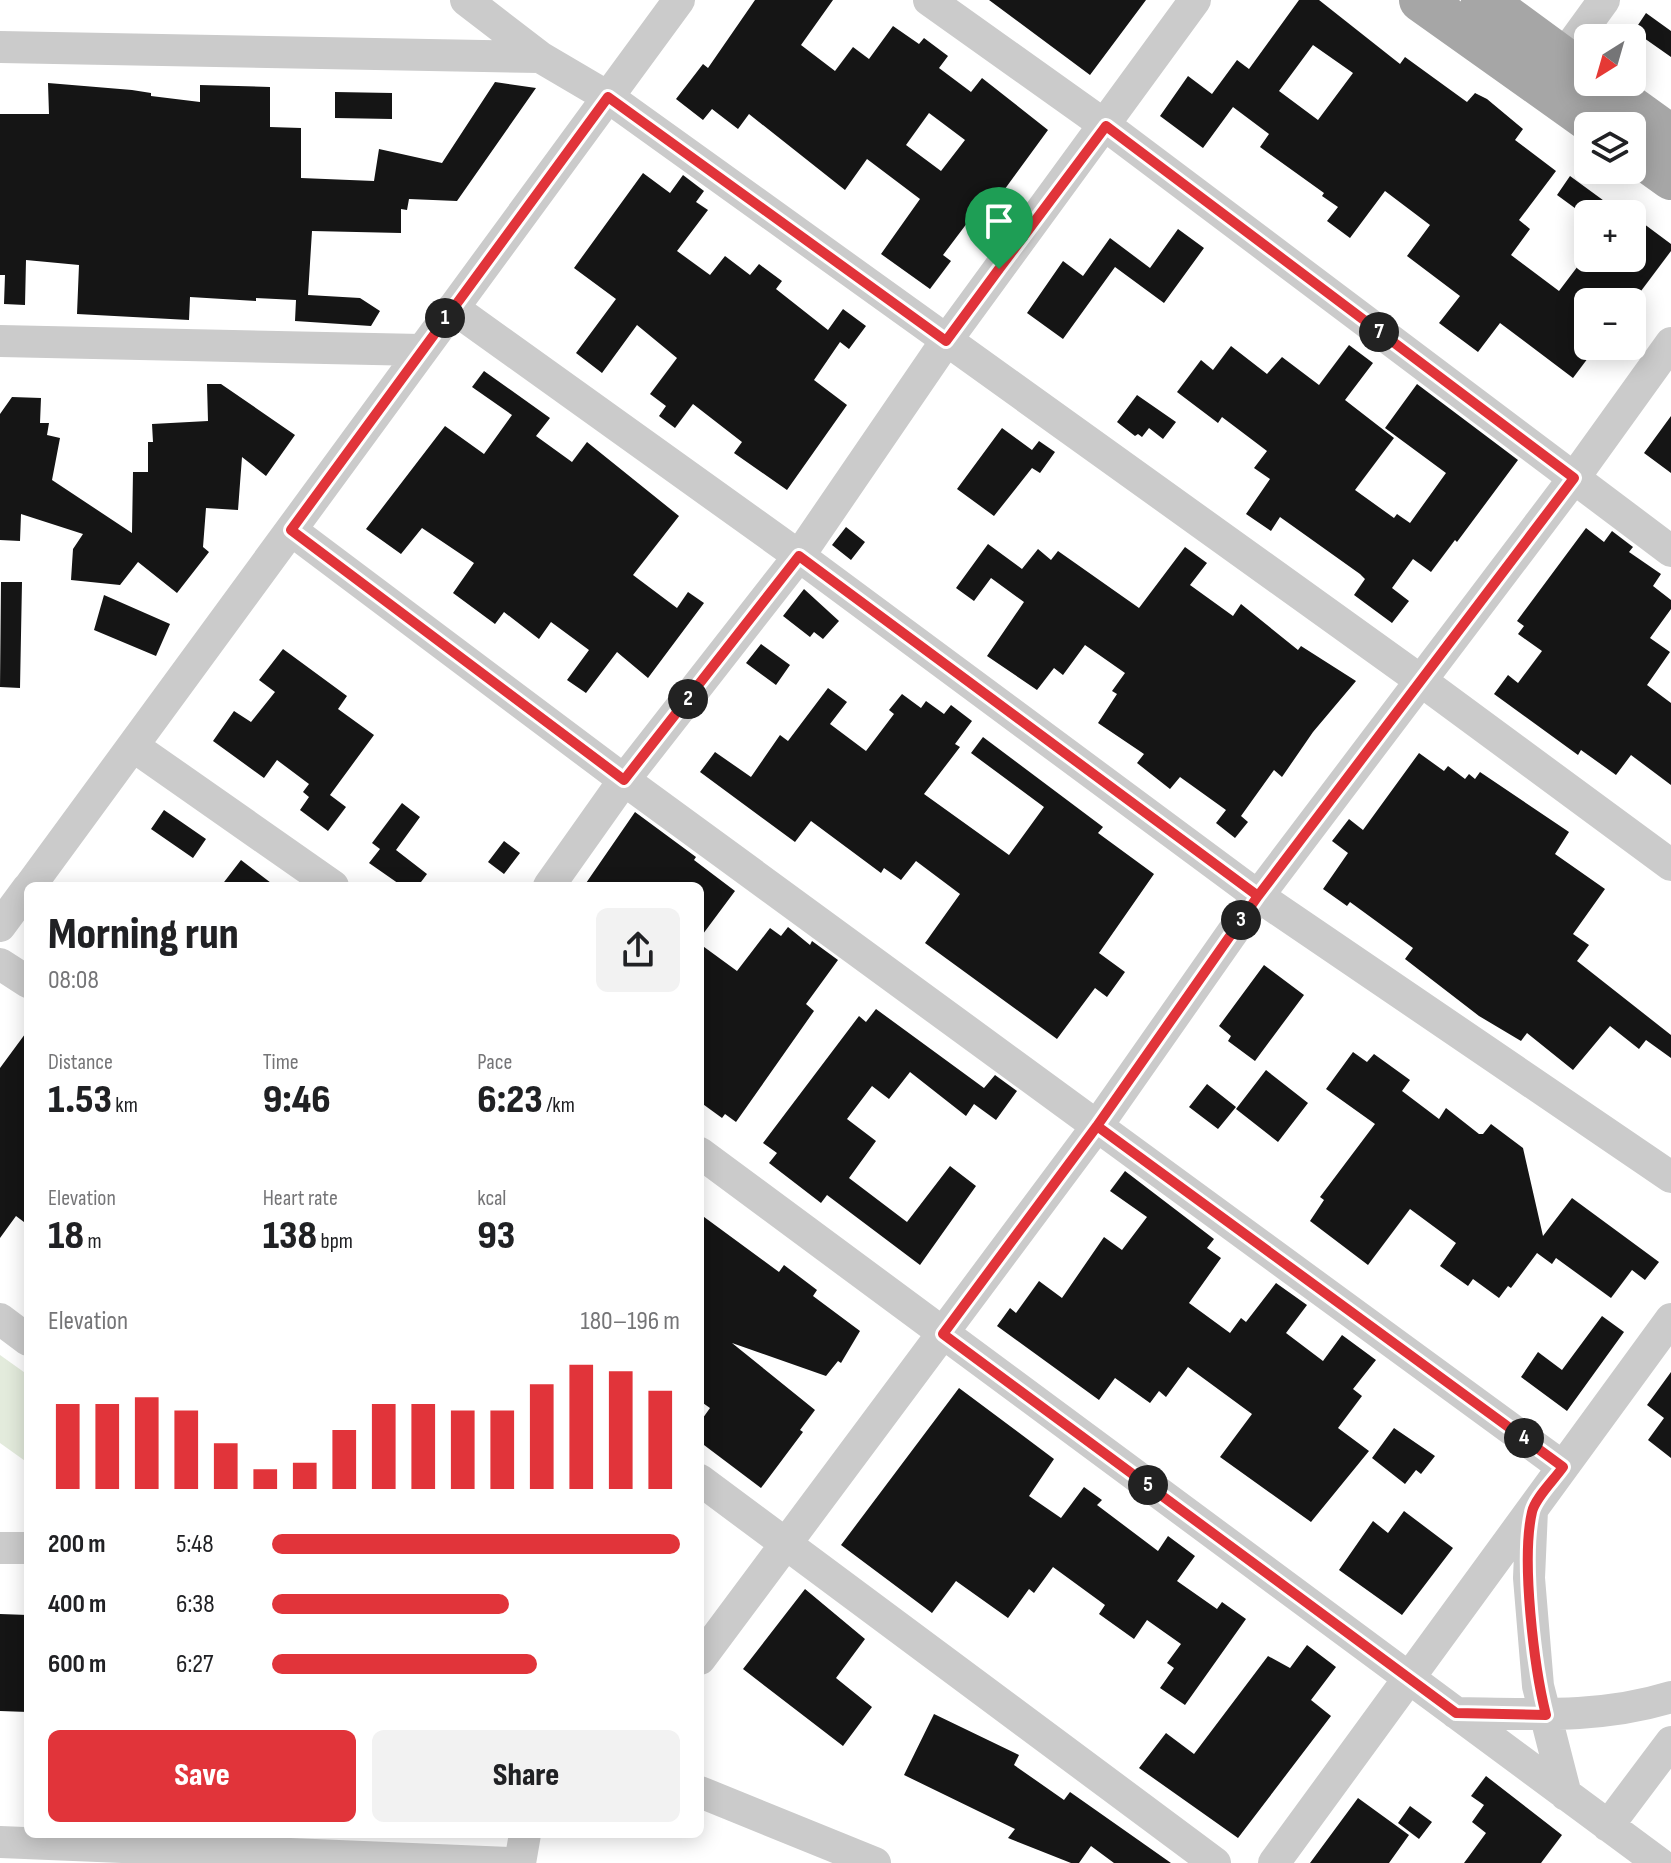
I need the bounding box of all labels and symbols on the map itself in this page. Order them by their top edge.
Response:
north arrow [1574,24,1646,96]
pin [965,187,1033,269]
pin: 1 [425,298,465,338]
pin: 7 [1359,312,1399,352]
pin: 2 [668,679,708,719]
pin: 3 [1221,900,1261,940]
pin: 4 [1504,1418,1544,1458]
pin: 5 [1128,1465,1168,1505]

